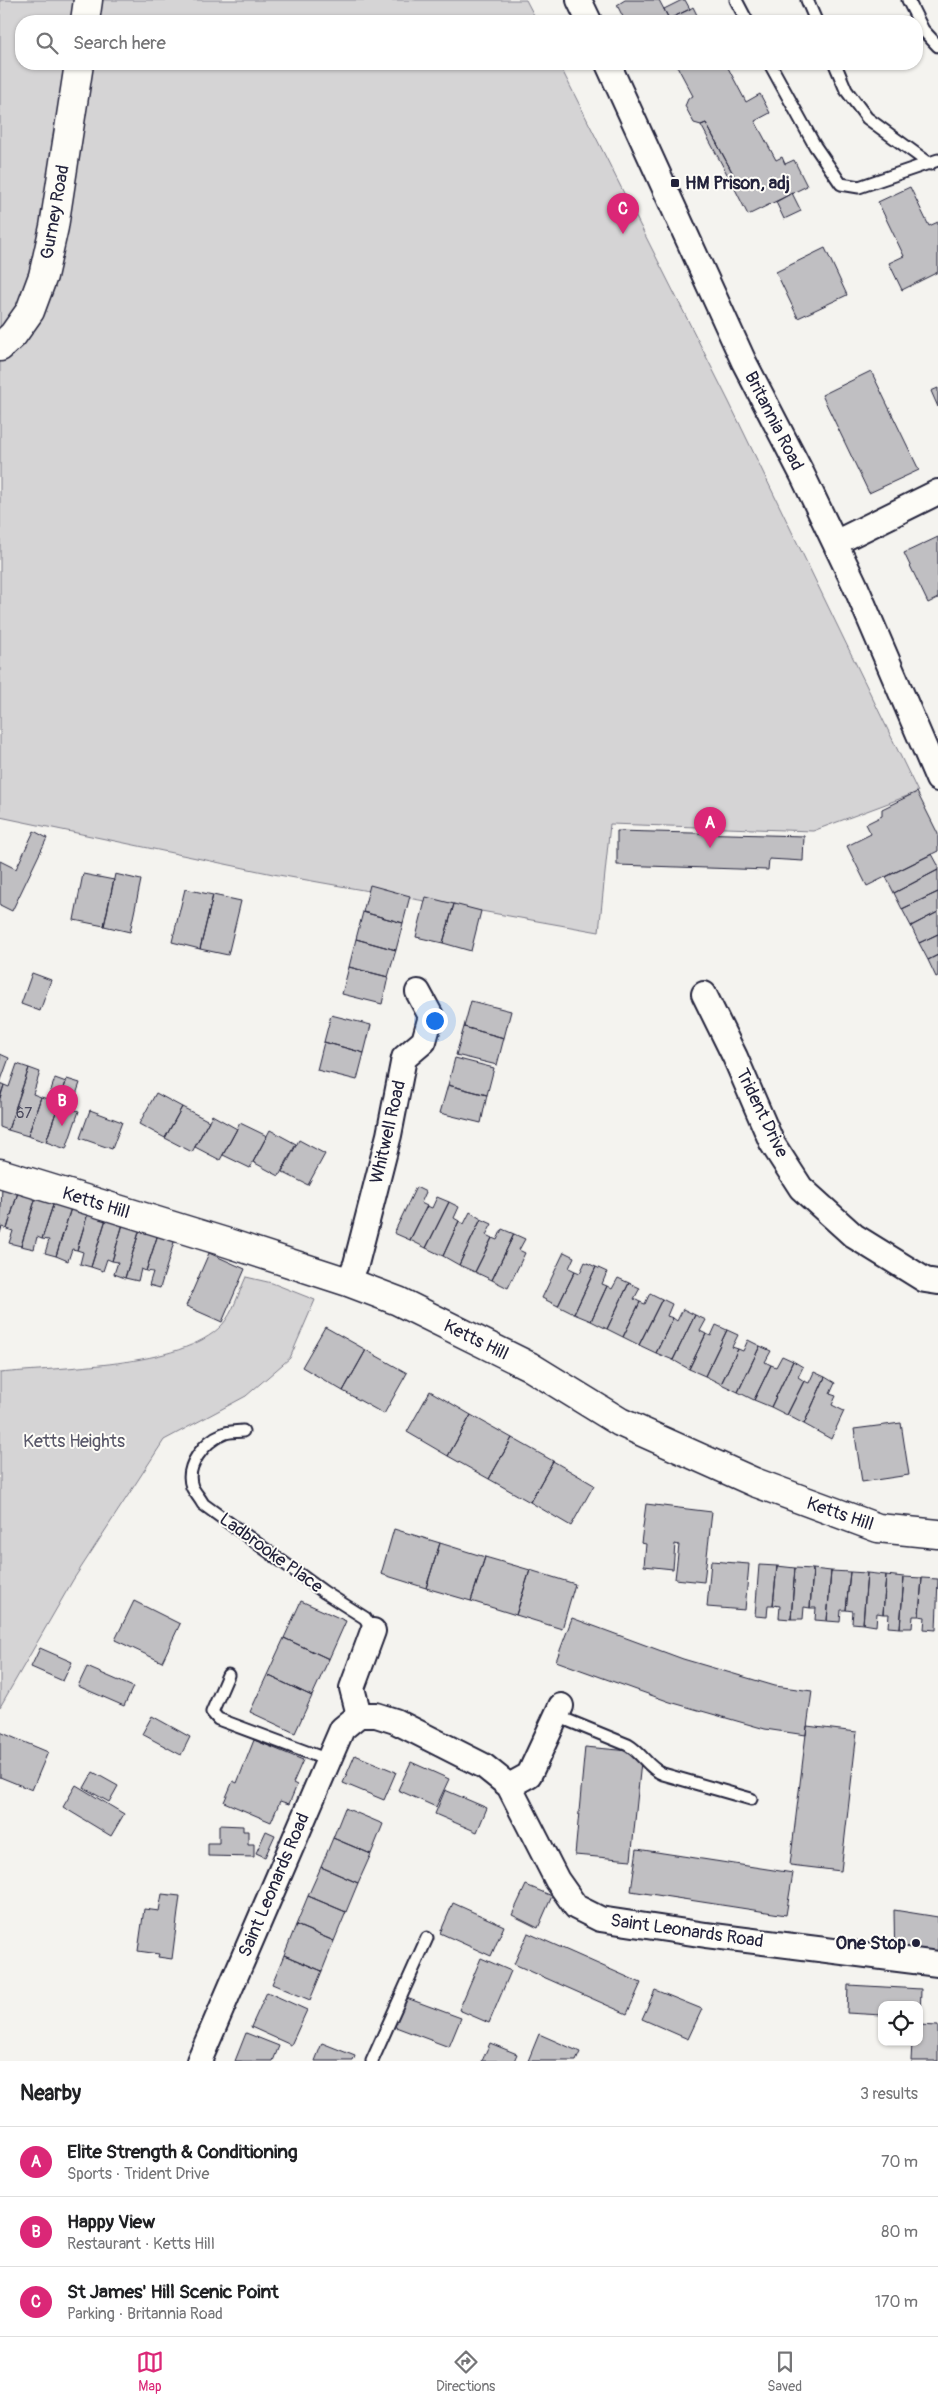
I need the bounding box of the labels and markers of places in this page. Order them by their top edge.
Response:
place label: HM Prison, adj [685,172,790,195]
marker: HM Prison, adj [669,177,681,189]
pin: C [607,193,639,234]
pin: A [694,807,726,848]
pin: B [46,1085,78,1126]
place label: One Stop [836,1932,906,1955]
marker: One Stop [910,1937,922,1949]

